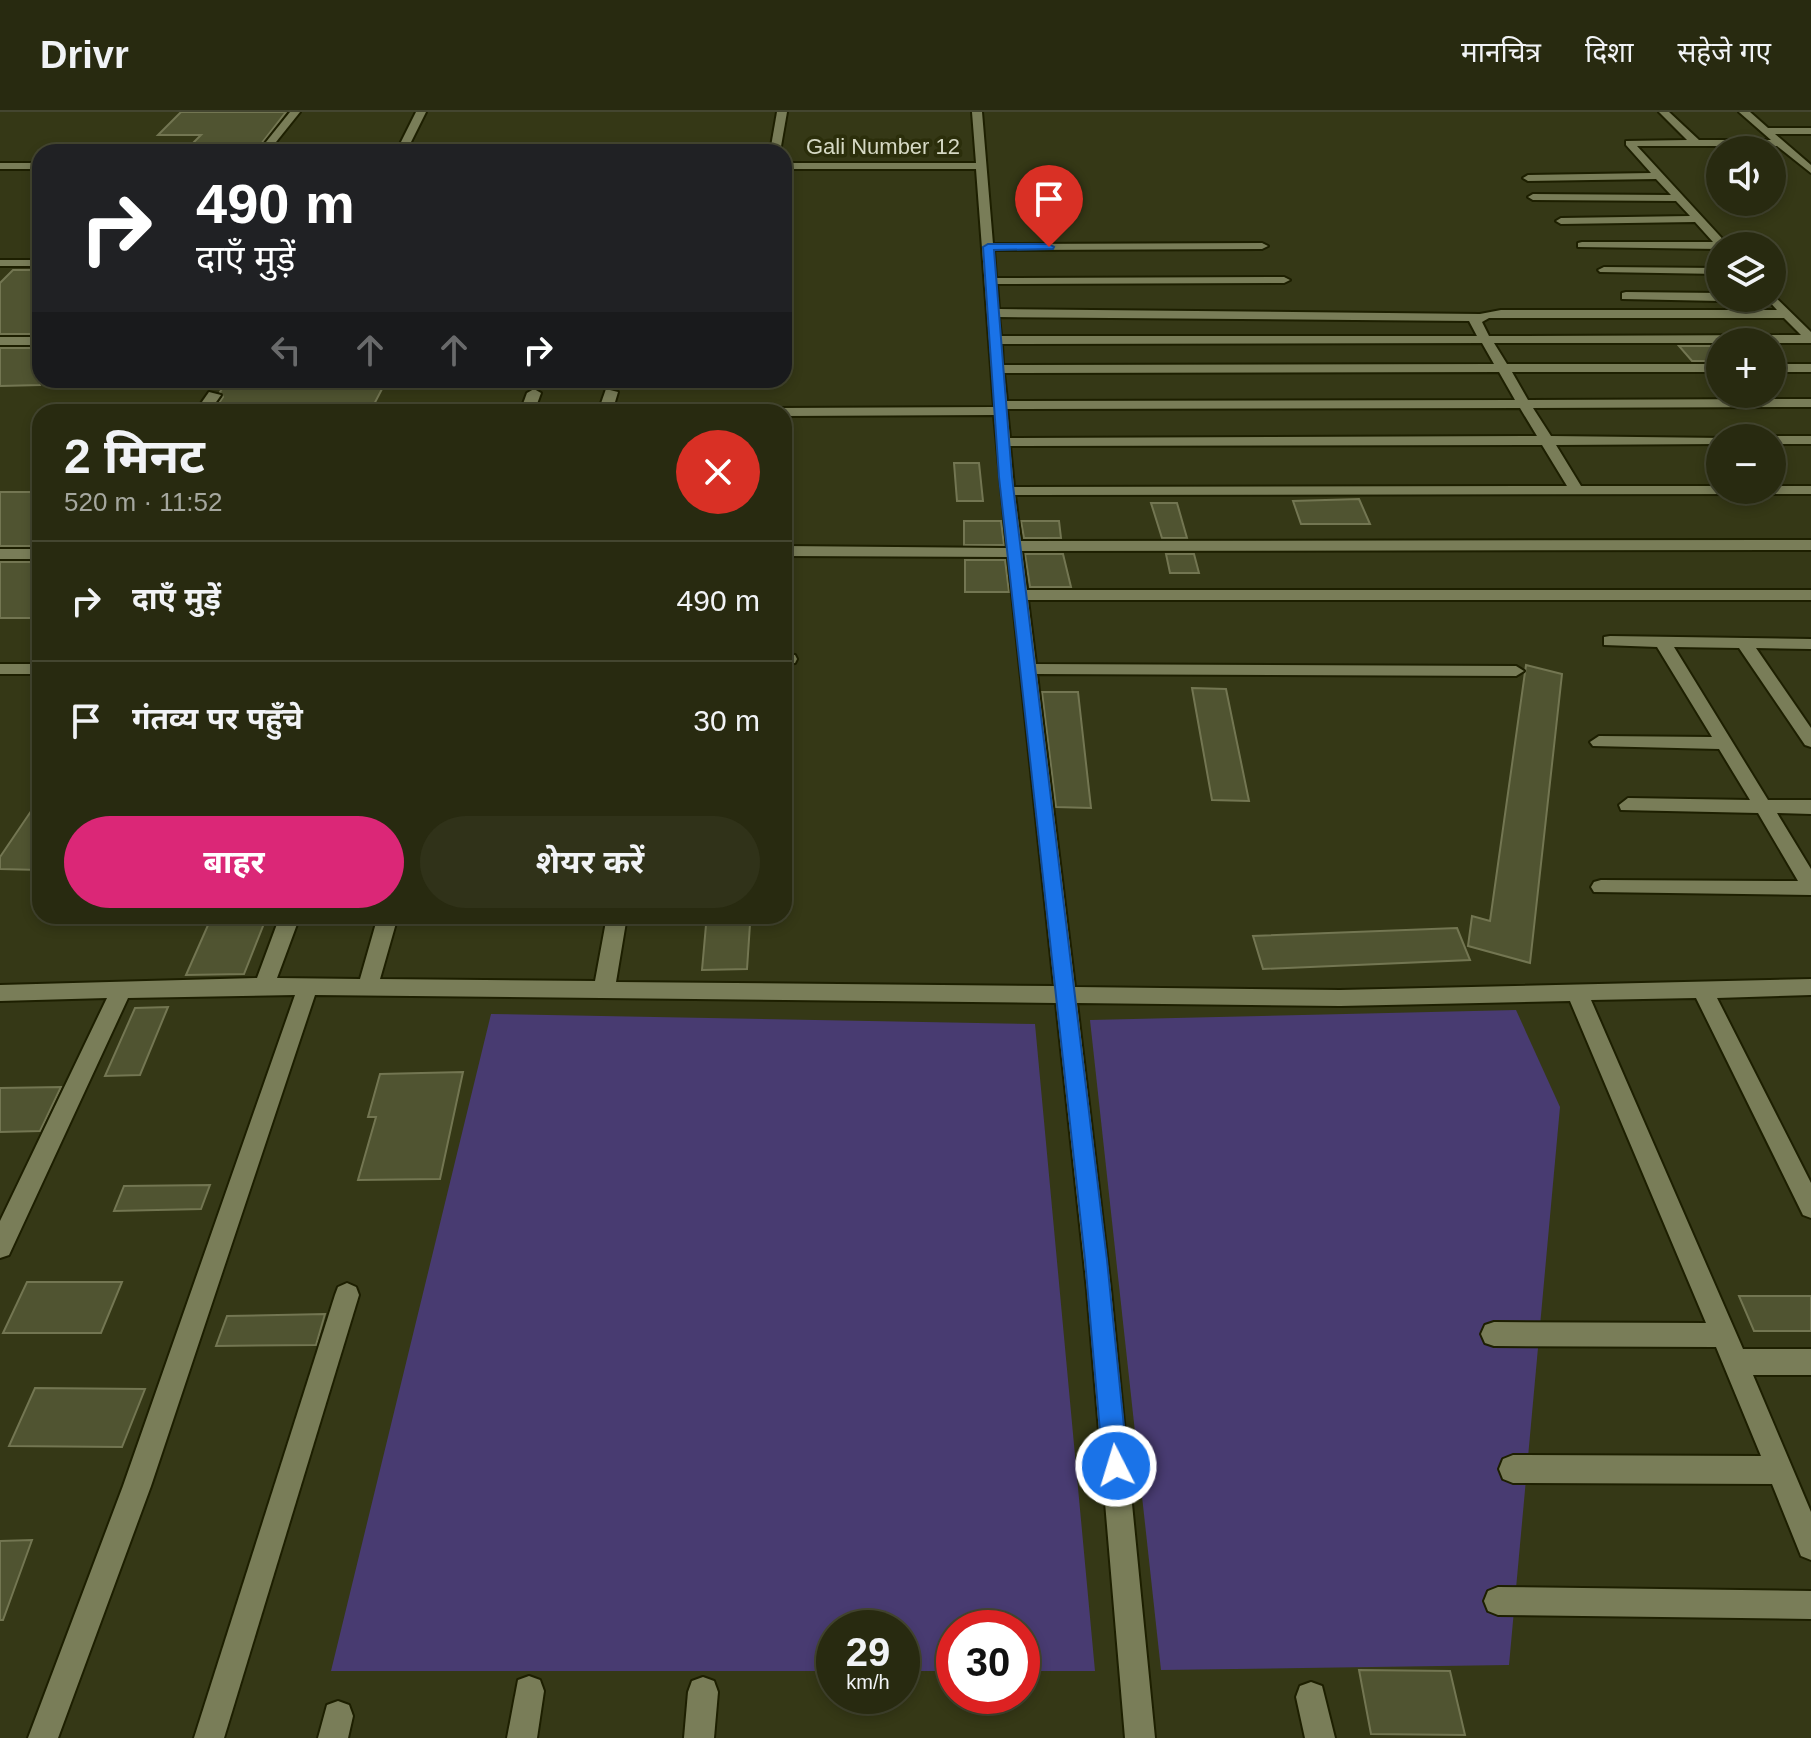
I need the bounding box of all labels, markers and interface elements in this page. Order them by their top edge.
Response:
text: Drivr [40,34,129,76]
text: मानचित्र [1461,37,1541,68]
text: दिशा [1585,37,1633,68]
text: सहेजे गए [1677,37,1771,68]
street label: Gali Number 12 [806,134,960,159]
map controls [1706,136,1786,504]
button: sound [1706,136,1786,216]
pin [1015,165,1083,247]
text: 490 m [196,172,355,235]
icon: right [64,176,168,280]
icon: arrive [1027,177,1071,221]
button: layers [1706,232,1786,312]
text: दाएँ मुड़ें [196,238,295,279]
icon: left [264,328,308,372]
icon: ahead [348,328,392,372]
icon: ahead [432,328,476,372]
icon: right [516,328,560,372]
button: + [1706,328,1786,408]
button: − [1706,424,1786,504]
text: 2 मिनट [64,430,205,483]
button: close [676,430,760,514]
text: 520 m · 11:52 [64,487,223,517]
icon: right [64,579,108,623]
text: दाएँ मुड़ें [132,582,221,615]
text: 490 m [677,584,760,617]
icon: arrive [64,699,108,743]
text: गंतव्य पर पहुँचे [132,702,303,735]
text: 30 m [693,704,760,737]
button: बाहर [64,816,404,908]
button: शेयर करें [420,816,760,908]
position arrow [1074,1424,1158,1508]
speed limit sign: 30 [936,1610,1040,1714]
text: 29 [846,1630,890,1674]
text: km/h [846,1671,890,1693]

